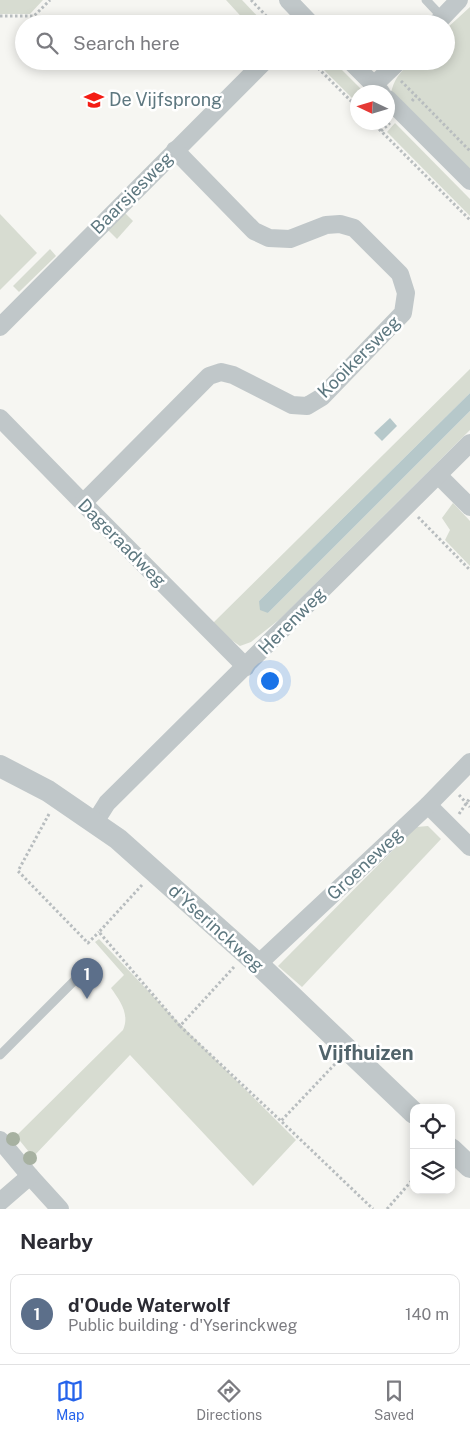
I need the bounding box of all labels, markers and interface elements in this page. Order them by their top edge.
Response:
search box [15,15,455,70]
icon: search [33,29,61,57]
text: Search here [73,32,180,54]
north arrow [350,85,395,130]
school or university icon: De Vijfsprong [83,89,105,111]
place label: De Vijfsprong [109,89,222,110]
street label: Baarsjesweg [86,147,177,238]
street label: Kooikersweg [313,311,404,402]
street label: Dageraadweg [74,494,171,591]
street label: Herenweg [254,583,330,659]
your location [257,668,283,694]
street label: Groeneweg [322,823,407,904]
street label: d'Yserinckweg [164,879,268,976]
pin: 1 [71,958,103,999]
district label: Vijfhuizen [318,1041,414,1065]
map controls [410,1104,455,1194]
button: locate [410,1104,455,1149]
button: layers [410,1149,455,1194]
text: Nearby [20,1229,93,1254]
text: d'Oude Waterwolf [68,1294,230,1316]
text: 1 [34,1305,40,1324]
text: 140 m [405,1305,449,1324]
text: Public building · d'Yserinckweg [68,1316,297,1335]
tab: Map [56,1377,84,1423]
tab: Directions [196,1377,262,1423]
tab: Saved [374,1377,414,1423]

